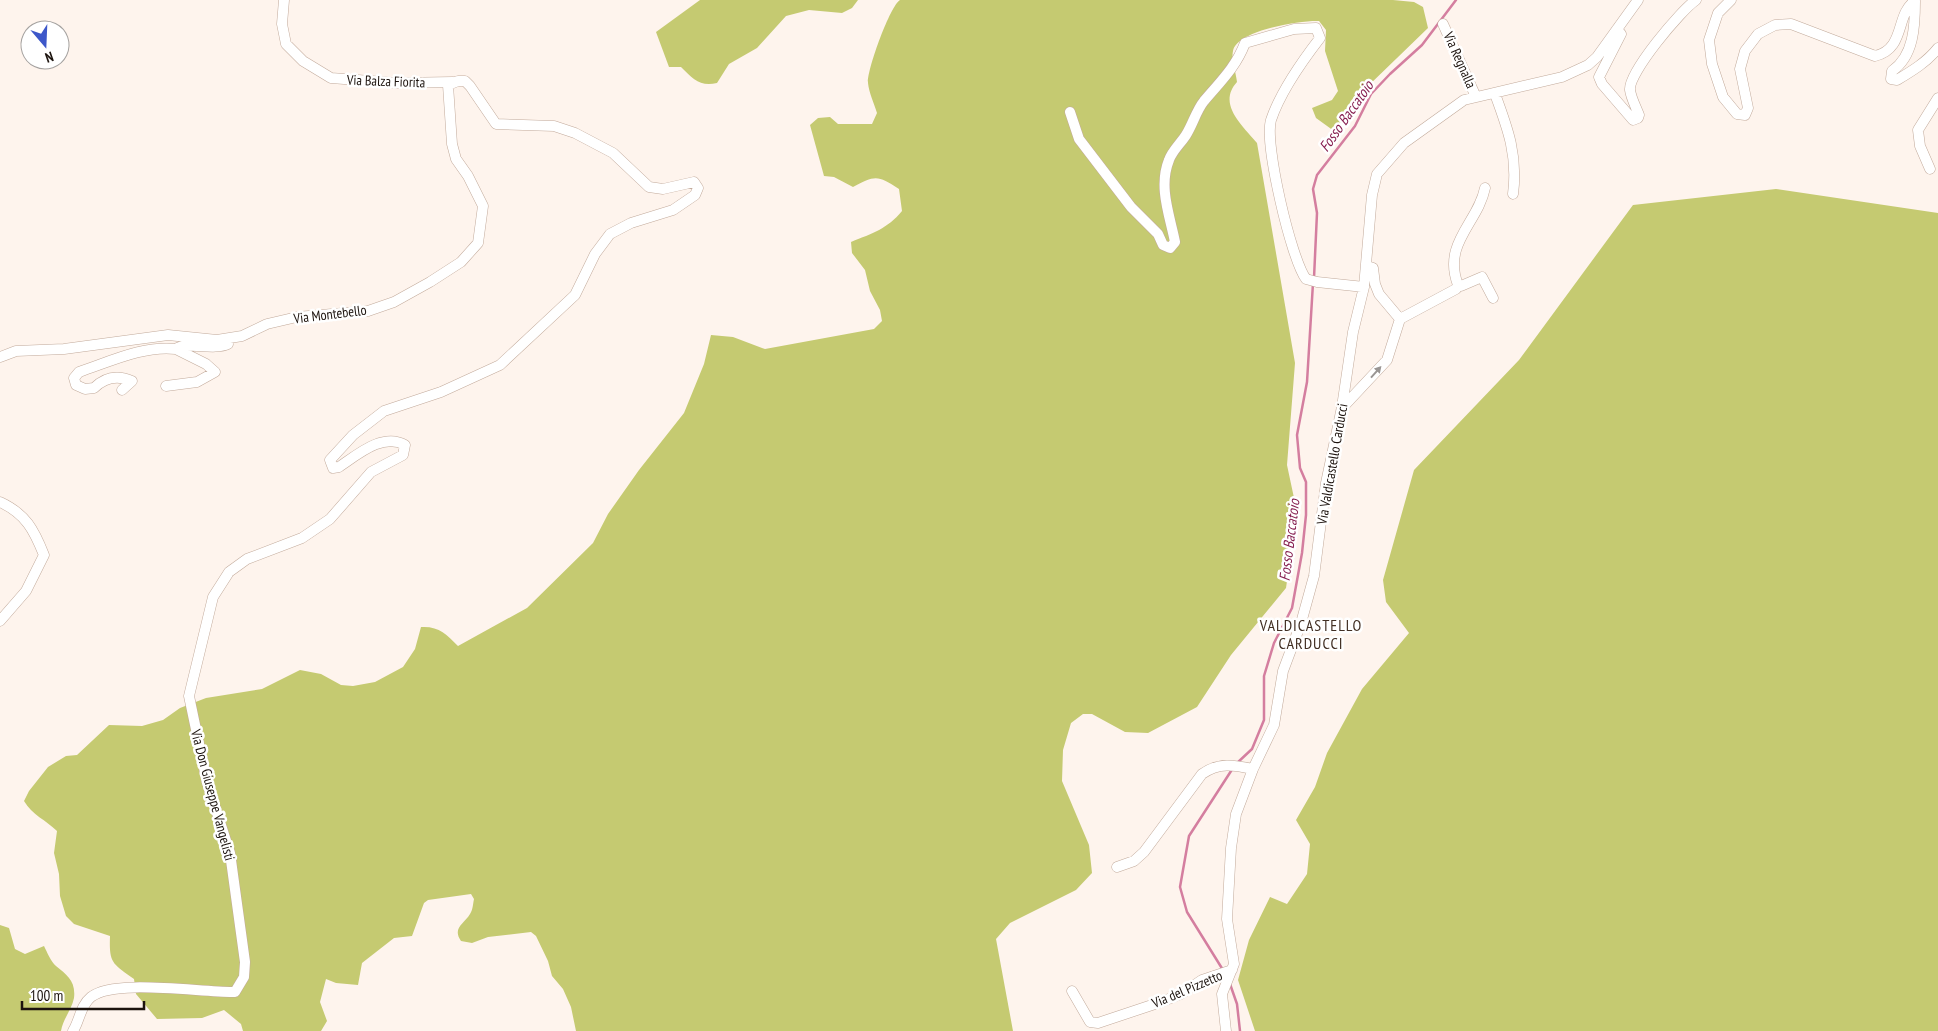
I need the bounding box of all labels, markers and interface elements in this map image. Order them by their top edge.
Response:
north arrow [20,20,70,70]
street label: Via Regnalla [1439,28,1480,91]
text: N [43,48,56,67]
street label: Via Balza Fiorita [346,71,425,91]
water label: Fosso Baccatoio [1315,76,1378,155]
street label: Via Montebello [292,301,367,328]
one-way arrow [1370,367,1382,379]
street label: Via Valdicastello Carducci [1312,402,1352,527]
water label: Fosso Baccatoio [1275,497,1304,582]
district label: VALDICASTELLO CARDUCCI [1259,615,1362,653]
street label: Via Don Giuseppe Vangelisti [187,726,239,863]
street label: Via del Pizzetto [1148,966,1225,1012]
scale bar [22,978,145,1010]
text: 100 m [30,986,63,1005]

